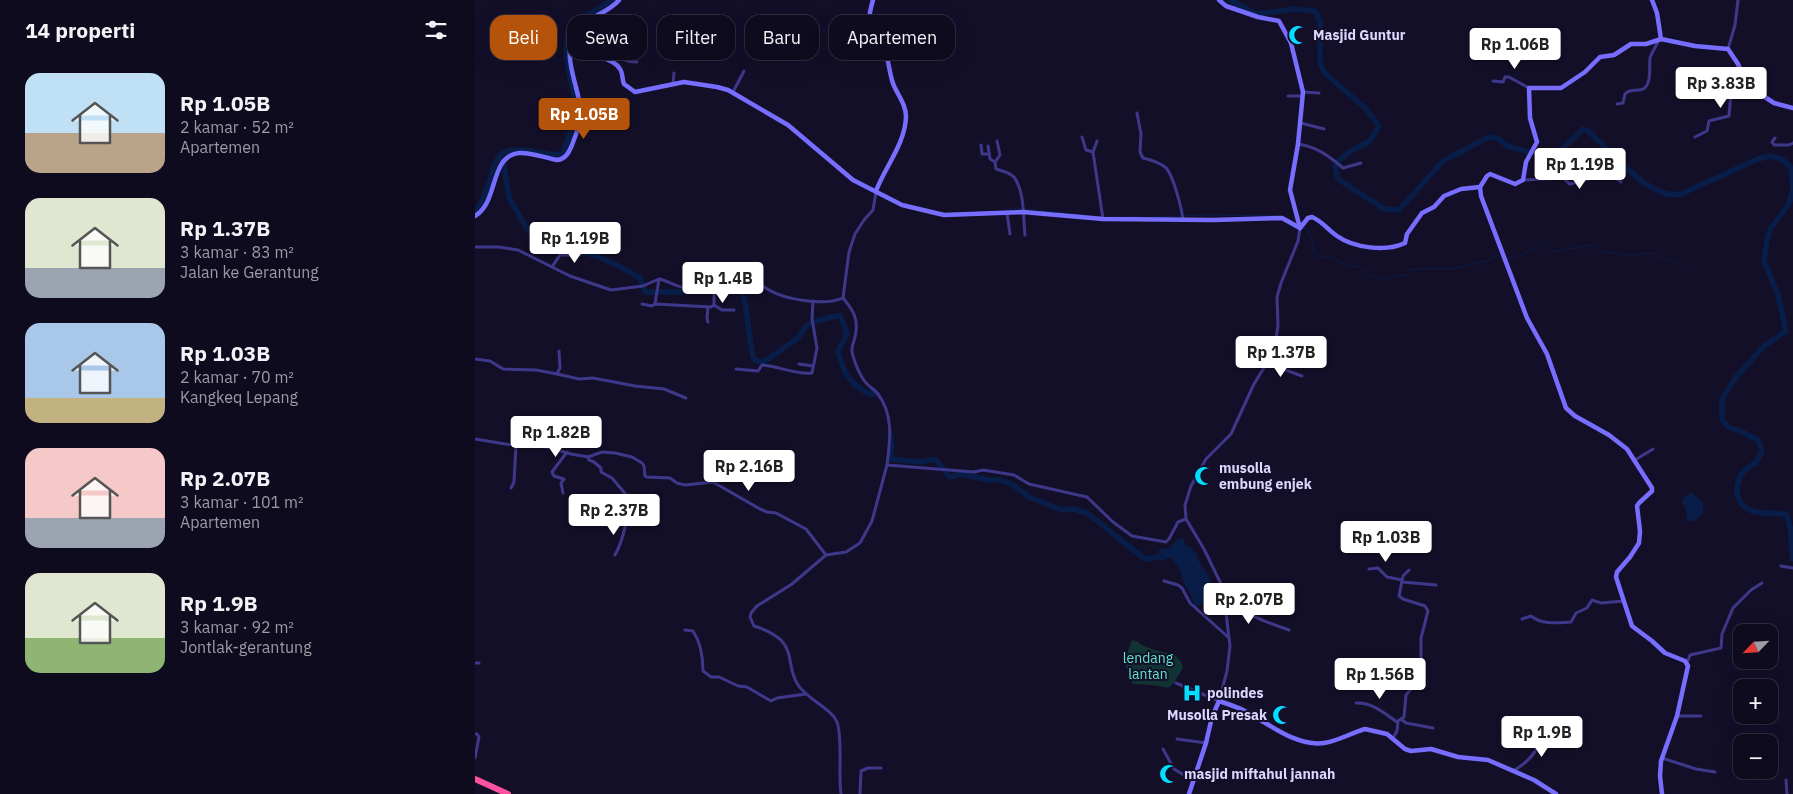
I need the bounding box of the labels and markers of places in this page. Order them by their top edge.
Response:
mosque icon: Masjid Guntur [1287,24,1309,46]
place label: Masjid Guntur [1313,26,1406,44]
pin: Rp 1.06B [1463,28,1567,70]
pin: Rp 3.83B [1669,66,1773,109]
pin: Rp 1.05B [532,98,636,140]
pin: Rp 1.19B [1528,148,1632,190]
pin: Rp 1.19B [523,222,627,264]
pin: Rp 1.4B [677,262,769,304]
pin: Rp 1.37B [1229,336,1333,378]
pin: Rp 1.82B [504,416,608,458]
pin: Rp 2.16B [697,450,801,492]
place label: musolla embung enjek [1219,459,1313,493]
mosque icon: musolla embung enjek [1193,465,1215,487]
pin: Rp 2.37B [562,494,666,536]
pin: Rp 1.03B [1334,520,1438,563]
pin: Rp 2.07B [1197,582,1301,625]
pin: Rp 1.56B [1328,658,1432,700]
hospital icon: polindes [1181,682,1203,704]
place label: polindes [1207,684,1263,702]
mosque icon: Musolla Presak [1271,704,1293,726]
place label: Musolla Presak [1167,706,1268,724]
pin: Rp 1.9B [1496,716,1588,758]
mosque icon: masjid miftahul jannah [1158,763,1180,785]
place label: masjid miftahul jannah [1184,765,1335,783]

